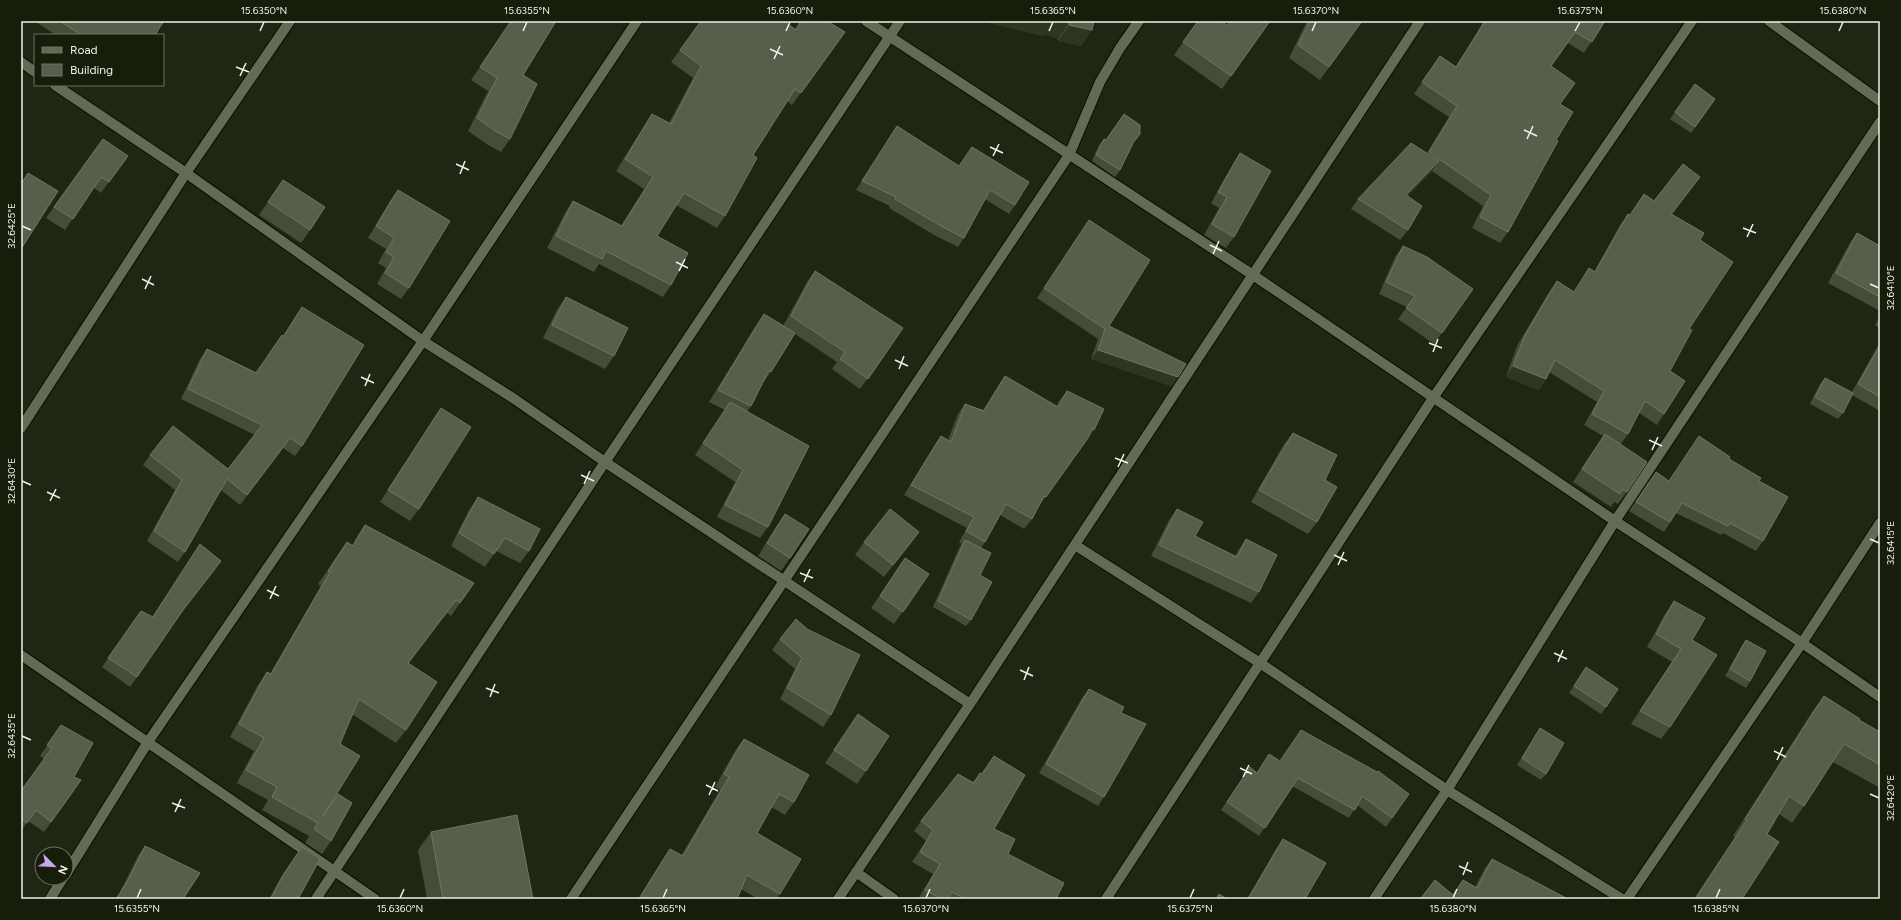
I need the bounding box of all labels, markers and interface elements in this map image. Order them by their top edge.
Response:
text: 15.6350°N [241,4,287,17]
text: 15.6355°N [504,4,550,17]
text: 15.6360°N [767,4,813,17]
text: 15.6365°N [1030,4,1076,17]
text: 15.6370°N [1293,4,1339,17]
text: 15.6375°N [1557,4,1603,17]
text: 15.6380°N [1819,4,1867,17]
legend [34,34,164,86]
text: Road [70,43,98,57]
text: Building [70,63,113,77]
text: 32.6425°E [5,203,18,249]
text: 32.6410°E [1884,265,1897,311]
text: 32.6430°E [5,458,18,504]
text: 32.6415°E [1884,521,1897,565]
text: 32.6435°E [5,713,18,759]
text: 32.6420°E [1884,775,1897,821]
north arrow [34,846,74,886]
text: N [55,863,70,876]
text: 15.6355°N [114,902,160,915]
text: 15.6360°N [377,902,423,915]
text: 15.6365°N [640,902,686,915]
text: 15.6370°N [903,902,949,915]
text: 15.6375°N [1167,902,1213,915]
text: 15.6380°N [1429,902,1477,915]
text: 15.6385°N [1693,902,1739,915]

